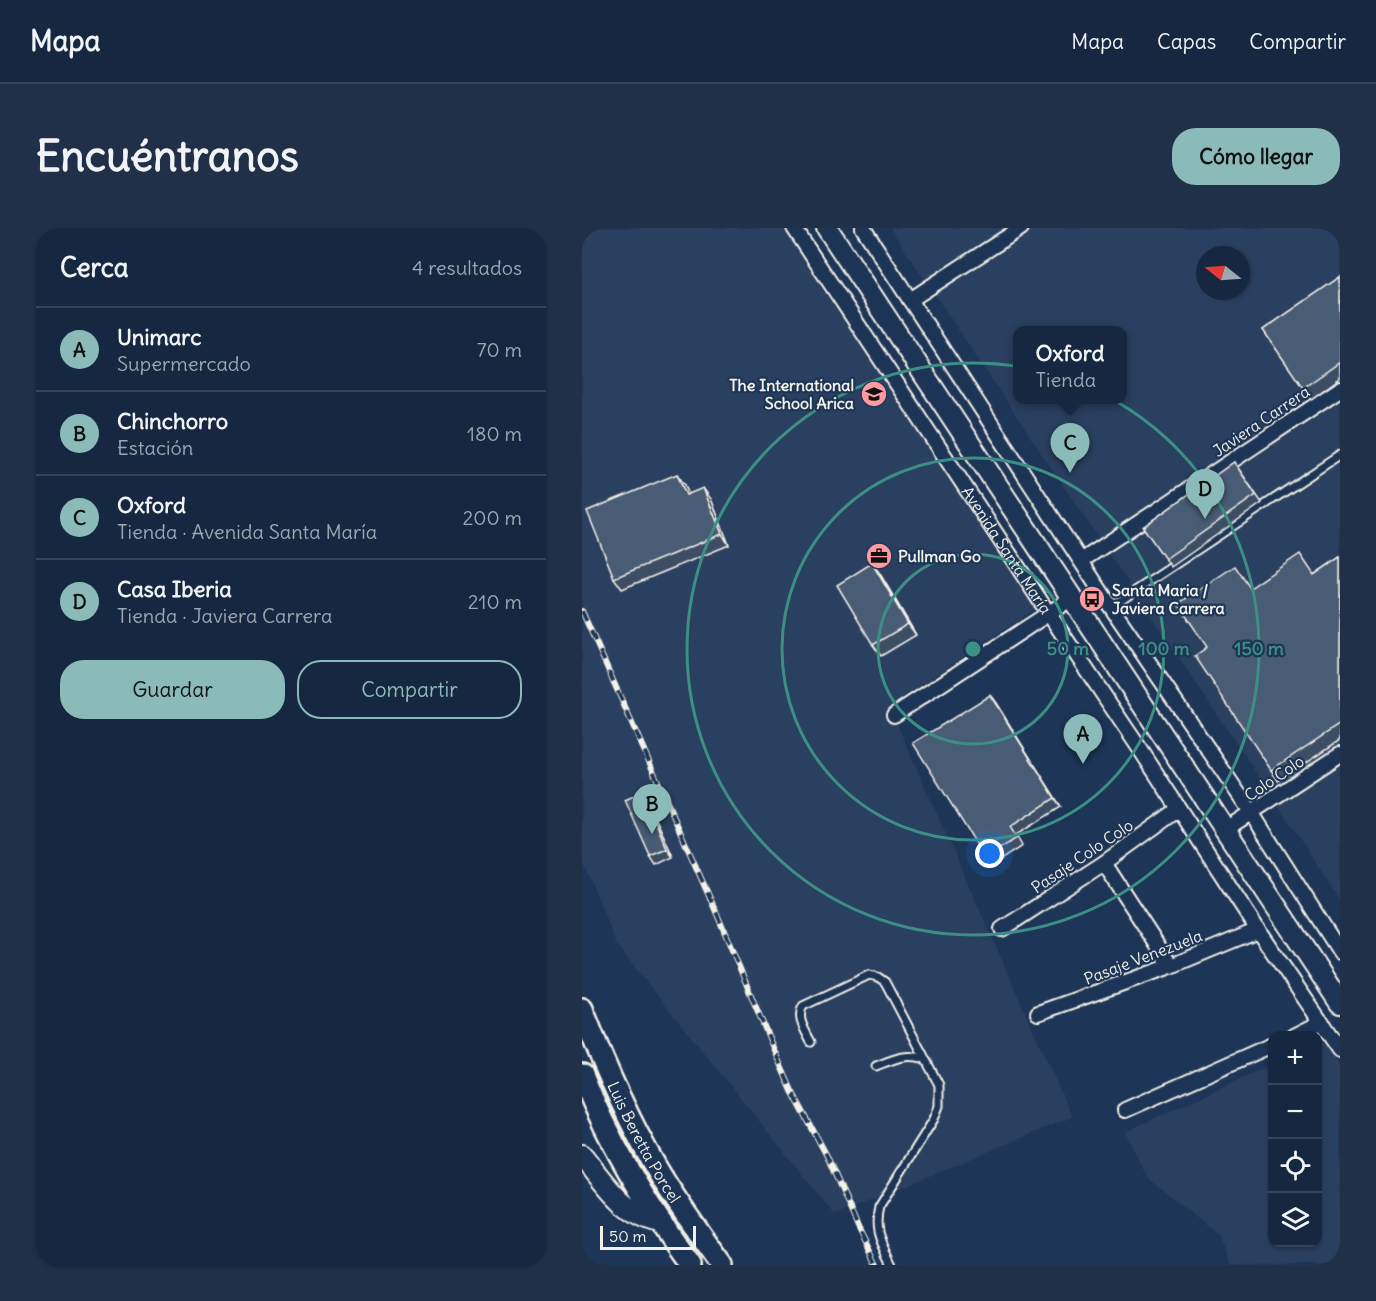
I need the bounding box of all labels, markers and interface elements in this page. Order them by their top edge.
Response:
text: Mapa [30,23,100,59]
text: Mapa [1071,28,1124,55]
text: Capas [1157,28,1216,55]
text: Compartir [1249,28,1346,55]
button: Cómo llegar [1172,128,1340,185]
text: Encuéntranos [36,130,299,182]
north arrow [1196,246,1250,300]
text: Cerca [60,251,129,284]
text: 4 resultados [412,255,522,280]
text: Unimarc [117,323,201,351]
popup [1013,326,1127,404]
text: A [73,337,86,362]
text: 70 m [477,337,522,362]
text: Oxford [1036,339,1104,367]
text: Supermercado [117,351,251,376]
text: Tienda [1036,367,1096,392]
place label: The International School Arica [729,375,854,413]
school or university icon: The International School Arica [859,379,889,409]
street label: Javiera Carrera [1209,381,1313,461]
text: Chinchorro [117,407,228,435]
text: B [73,421,86,446]
text: 180 m [467,421,522,446]
pin: C [1050,424,1090,473]
text: Estación [117,435,193,460]
pin: D [1186,470,1224,519]
street label: Avenida Santa María [957,483,1056,618]
text: Oxford [117,491,186,519]
text: C [73,505,86,530]
text: 200 m [462,505,522,530]
text: Tienda · Avenida Santa María [117,519,377,544]
office icon: Pullman Go [864,541,894,571]
place label: Pullman Go [898,546,981,566]
text: Casa Iberia [117,575,232,603]
place label: Santa Maria / Javiera Carrera [1112,580,1225,618]
bus stop icon: Santa Maria / Javiera Carrera [1077,584,1107,614]
text: D [72,589,87,614]
text: 210 m [468,589,522,614]
text: Tienda · Javiera Carrera [117,603,332,628]
text: 50 m [1047,637,1089,660]
text: 100 m [1139,637,1190,660]
text: 150 m [1234,637,1284,660]
centre of rings [963,639,983,659]
button: Guardar [60,660,285,719]
button: Compartir [297,660,522,719]
pin: A [1064,714,1102,764]
street label: Colo Colo [1240,751,1308,805]
pin: B [632,784,672,834]
street label: Pasaje Colo Colo [1027,815,1137,897]
your location [975,839,1004,868]
street label: Pasaje Venezuela [1081,925,1205,989]
map controls [1268,1031,1322,1247]
button: + [1268,1031,1322,1085]
street label: Luis Beretta Porcel [603,1078,685,1206]
button: − [1268,1085,1322,1139]
button: locate [1268,1139,1322,1193]
button: layers [1268,1193,1322,1247]
scale bar [600,1223,696,1250]
text: 50 m [609,1226,647,1246]

